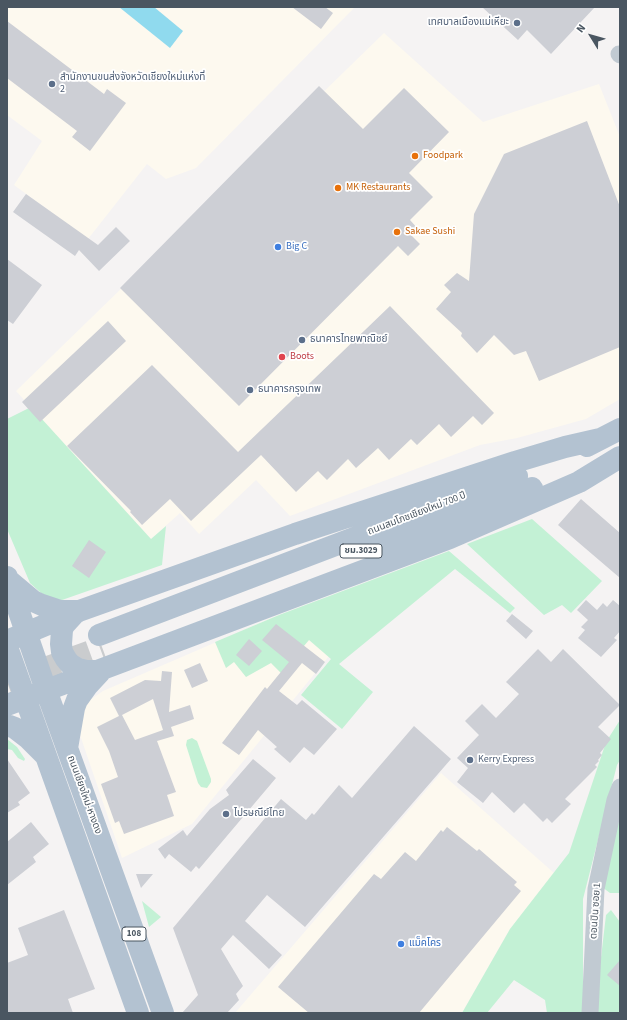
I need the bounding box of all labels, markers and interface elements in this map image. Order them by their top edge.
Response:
north arrow [571,16,611,56]
place label: เทศบาลเมืองแม่เหียะ [428,17,509,29]
marker: เทศบาลเมืองแม่เหียะ [512,18,522,28]
text: N [573,21,589,36]
place label: สำนักงานขนส่งจังหวัดเชียงใหม่แห่งที่ 2 [60,72,205,96]
marker: สำนักงานขนส่งจังหวัดเชียงใหม่แห่งที่ 2 [47,79,57,89]
place label: Foodpark [423,150,463,162]
marker: Foodpark [410,151,420,161]
place label: MK Restaurants [346,182,410,194]
marker: MK Restaurants [333,183,343,193]
place label: Sakae Sushi [405,226,455,238]
marker: Sakae Sushi [392,227,402,237]
place label: Big C [286,241,307,253]
marker: Big C [273,242,283,252]
place label: ธนาคารไทยพาณิชย์ [310,334,387,346]
marker: ธนาคารไทยพาณิชย์ [297,335,307,345]
place label: Boots [290,351,314,363]
marker: Boots [277,352,287,362]
place label: ธนาคารกรุงเทพ [258,384,321,396]
marker: ธนาคารกรุงเทพ [245,385,255,395]
street label: ถนนสมโภชเชียงใหม่ 700 ปี [366,490,468,538]
road number: ชม.3029 [340,544,382,558]
street label: ถนนเชียงใหม่-หางดง [64,754,104,836]
place label: Kerry Express [478,754,534,766]
marker: Kerry Express [465,755,475,765]
place label: ไปรษณีย์ไทย [234,808,284,820]
marker: ไปรษณีย์ไทย [221,809,231,819]
street label: ดอนปิน ซอย 1 [588,882,604,940]
road number: 108 [122,927,146,941]
place label: แม็คโคร [409,938,441,950]
marker: แม็คโคร [396,939,406,949]

